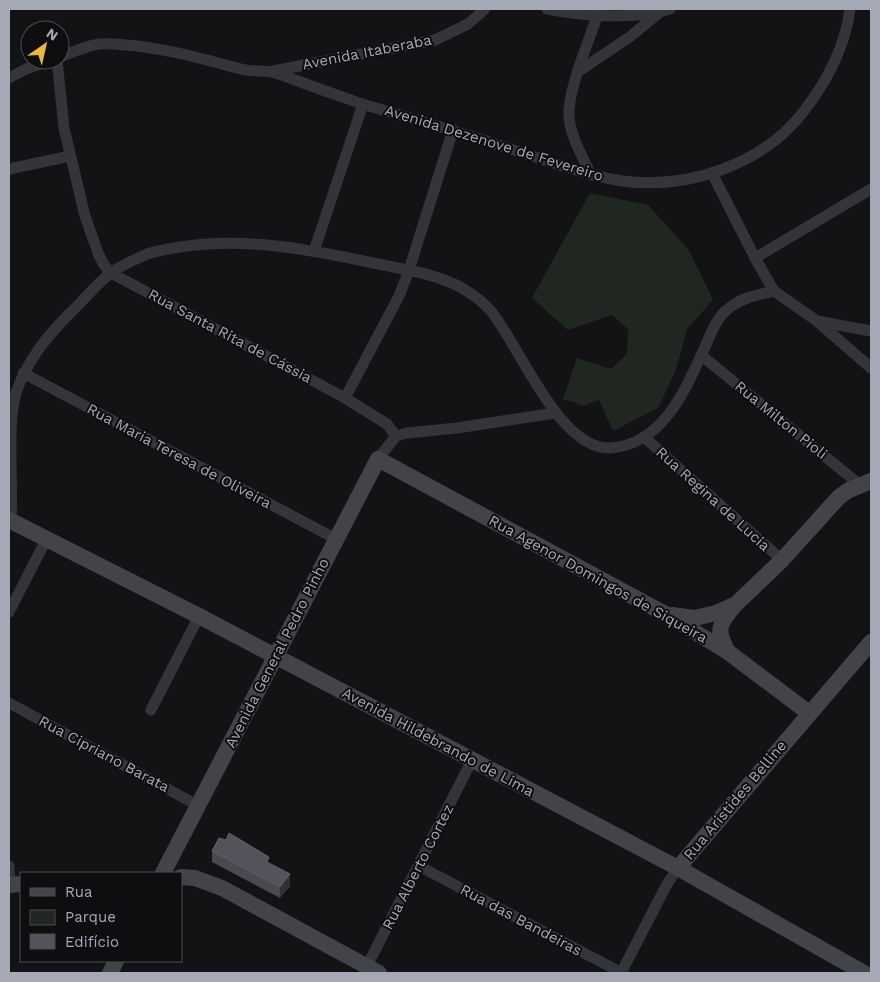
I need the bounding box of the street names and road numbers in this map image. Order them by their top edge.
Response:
street label: Avenida Itaberaba [301,31,434,73]
street label: Avenida Dezenove de Fevereiro [383,101,605,185]
street label: Rua Santa Rita de Cássia [145,285,315,387]
street label: Rua Milton Pioli [731,377,831,463]
street label: Rua Maria Teresa de Oliveira [84,400,275,513]
street label: Rua Regina de Lucia [652,443,774,555]
street label: Rua Agenor Domingos de Siqueira [486,511,711,647]
street label: Avenida General Pedro Pinho [221,555,333,751]
street label: Avenida Hildebrando de Lima [339,684,538,801]
street label: Rua Cipriano Barata [36,712,173,796]
street label: Rua Aristides Belline [680,737,790,863]
street label: Rua Alberto Cortez [379,801,457,933]
street label: Rua das Bandeiras [457,880,585,960]

